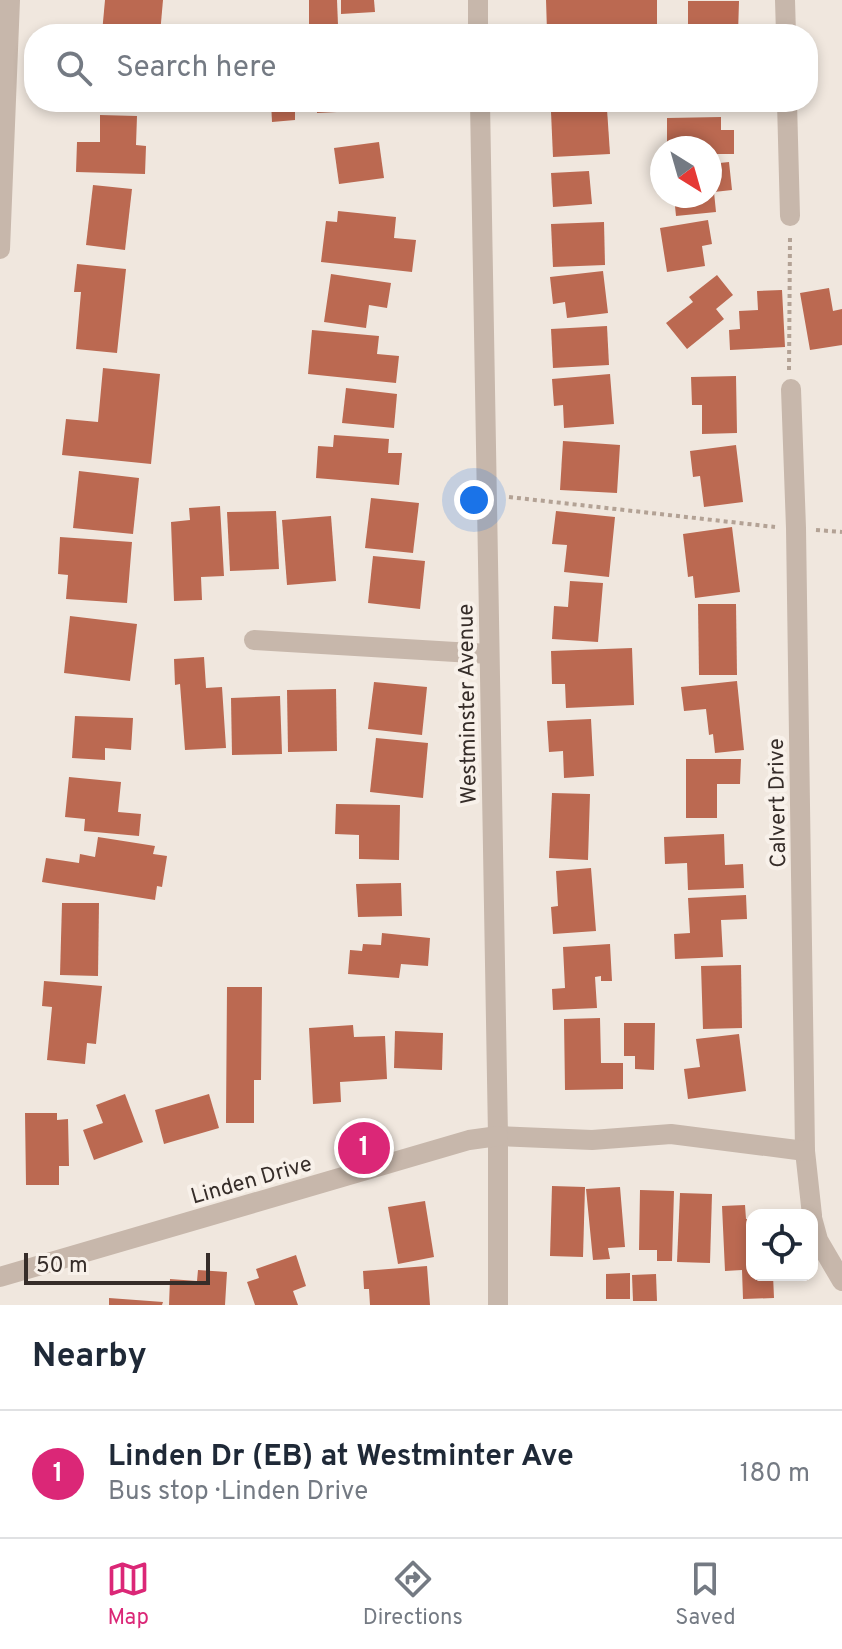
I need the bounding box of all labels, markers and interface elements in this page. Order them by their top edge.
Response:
search box [24,24,818,112]
icon: search [52,46,96,90]
text: Search here [116,50,276,87]
north arrow [650,136,722,208]
your location [454,480,494,520]
street label: Westminster Avenue [453,604,484,804]
street label: Calvert Drive [764,738,793,868]
pin: 1 [338,1118,390,1178]
street label: Linden Drive [188,1151,315,1212]
map controls [746,1209,818,1281]
button: locate [746,1209,818,1281]
scale bar [24,1249,210,1285]
text: 50 m [36,1253,88,1280]
text: Nearby [32,1336,147,1379]
text: Linden Dr (EB) at Westminter Ave [108,1439,574,1476]
text: 1 [53,1458,63,1491]
text: 180 m [740,1458,810,1491]
text: Bus stop · Linden Drive [108,1476,368,1509]
tab: Map [106,1557,150,1632]
tab: Directions [363,1557,463,1632]
tab: Saved [675,1557,736,1632]

